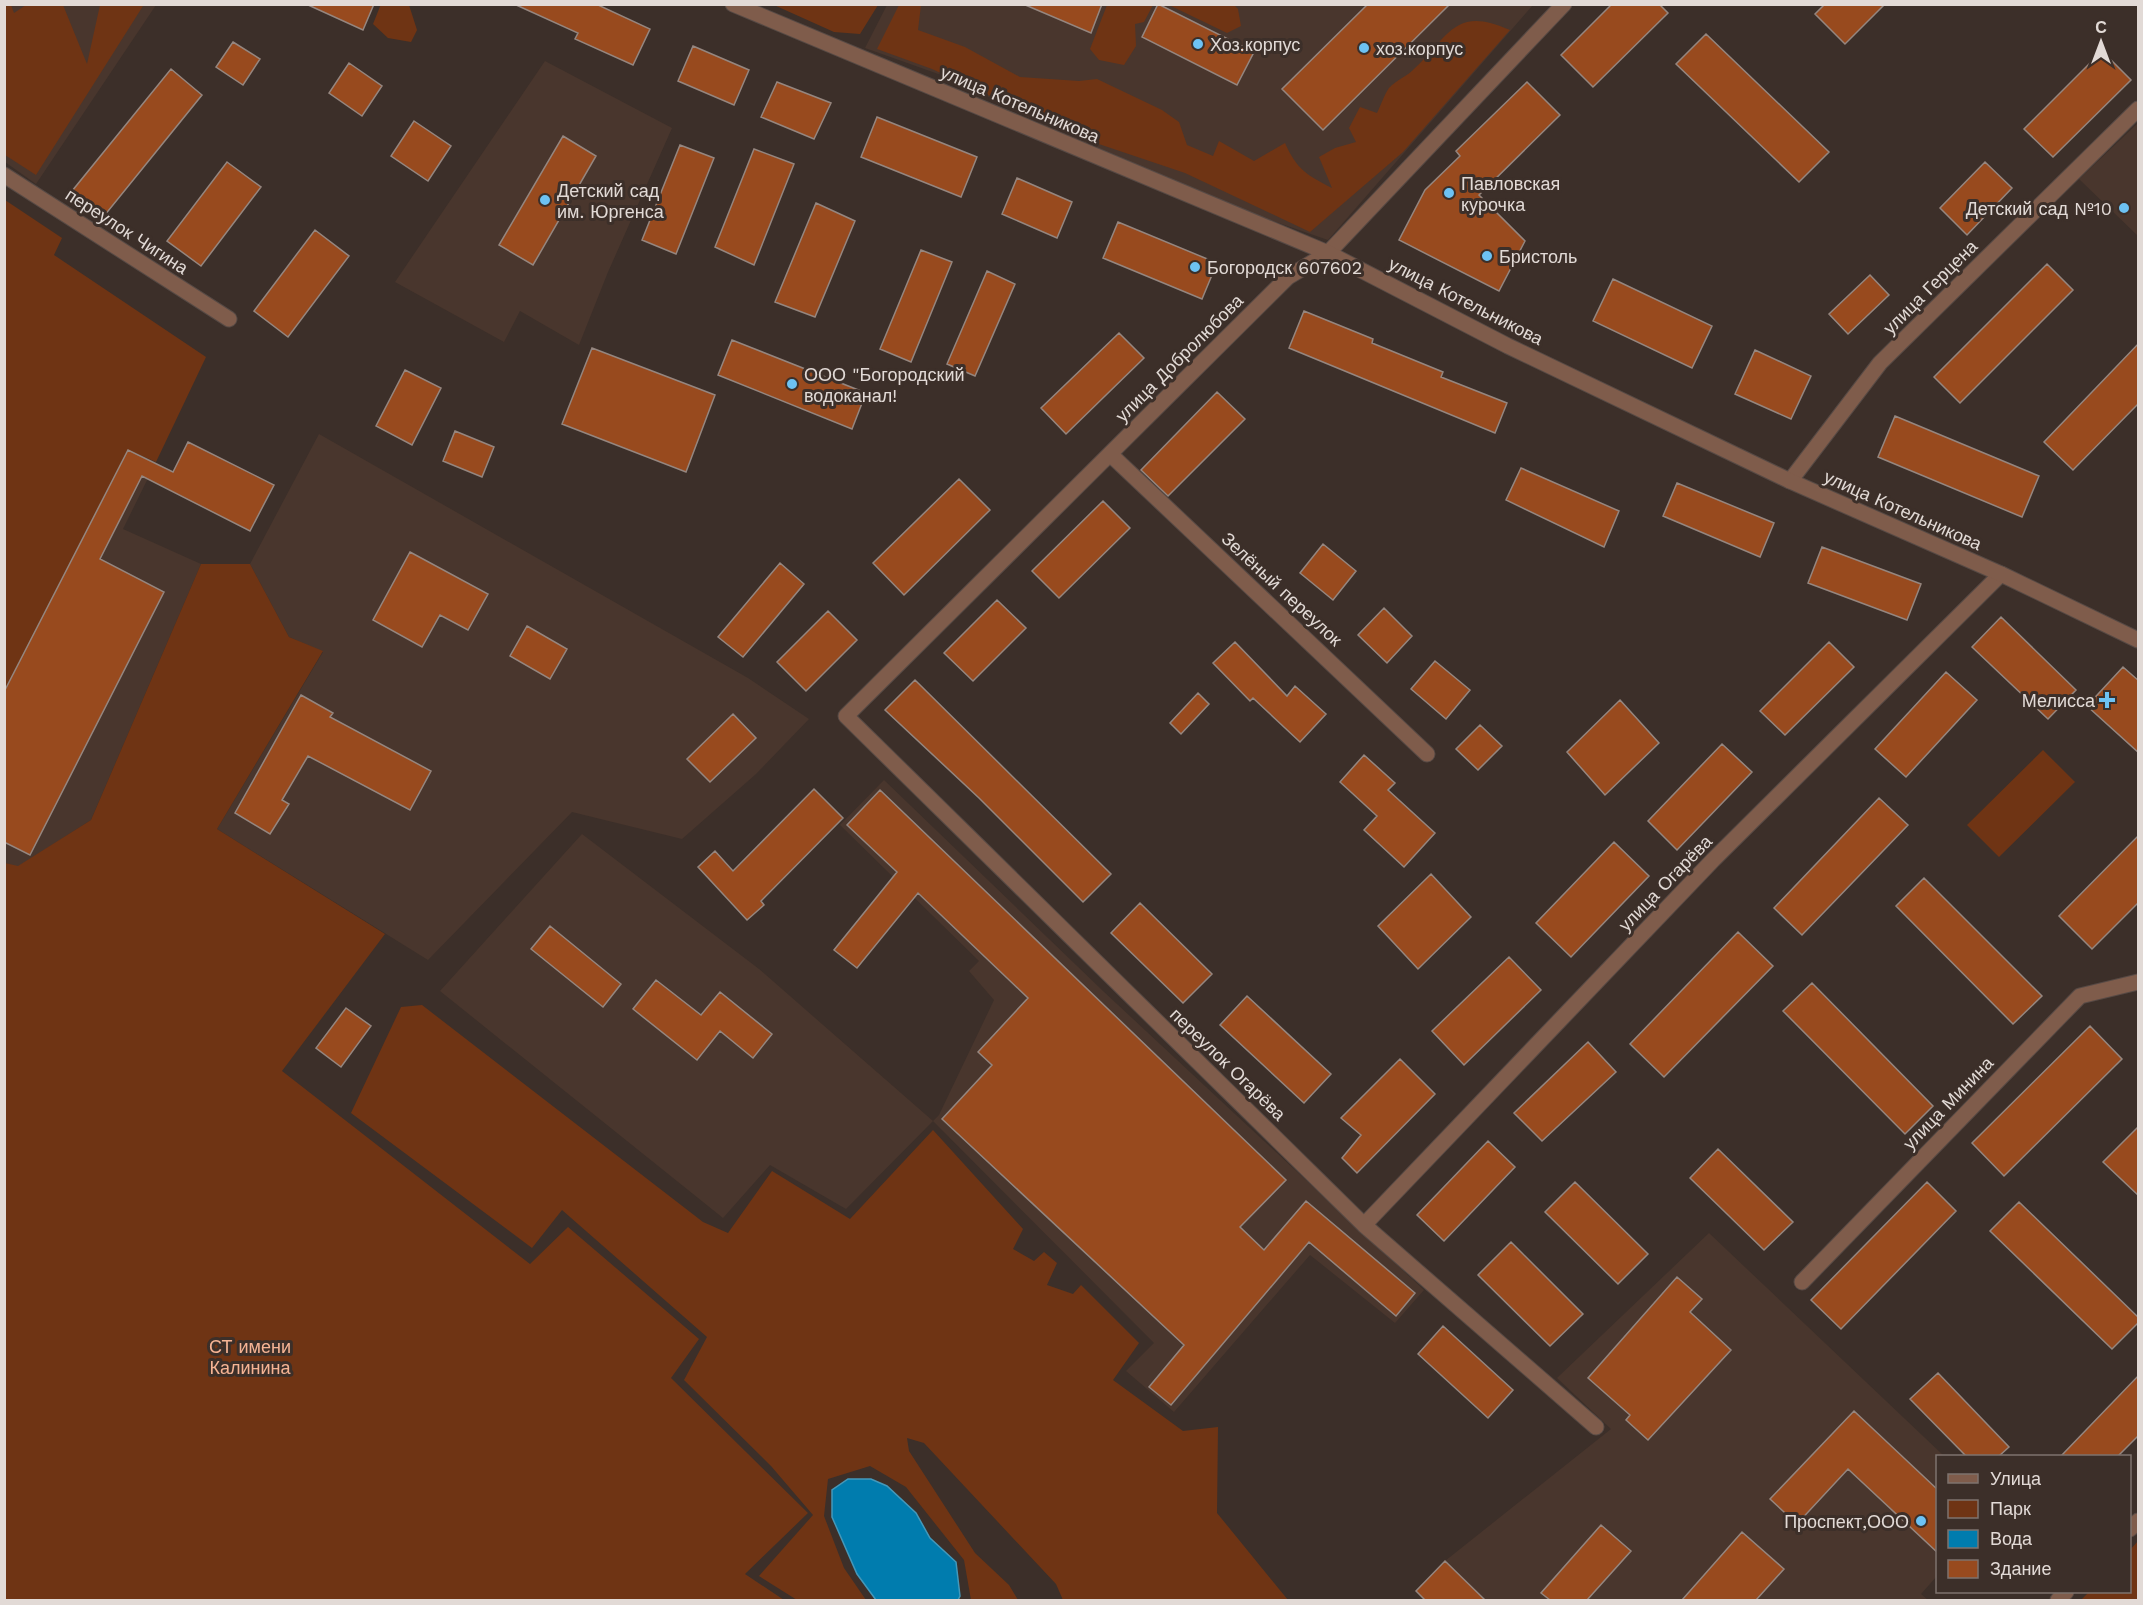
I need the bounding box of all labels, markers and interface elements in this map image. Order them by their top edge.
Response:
north arrow [2071,12,2131,72]
text: С [2095,18,2107,37]
place label: Хоз.корпус [1210,34,1300,55]
marker: Хоз.корпус [1191,37,1205,51]
place label: хоз.корпус [1376,38,1463,59]
marker: хоз.корпус [1357,41,1371,55]
street label: улица Котельникова [937,61,1103,147]
place label: Павловская курочка [1461,173,1560,215]
place label: Детский сад им. Юргенса [557,180,665,222]
street label: переулок Чигина [62,184,193,279]
marker: Павловская курочка [1442,186,1456,200]
marker: Детский сад им. Юргенса [538,193,552,207]
place label: Детский сад №10 [1966,198,2112,219]
marker: Детский сад №10 [2117,201,2131,215]
street label: улица Герцена [1879,235,1982,338]
place label: Бристоль [1499,246,1577,267]
marker: Бристоль [1480,249,1494,263]
street label: улица Котельникова [1385,253,1548,350]
place label: Богородск 607602 [1207,257,1362,278]
marker: Богородск 607602 [1188,260,1202,274]
street label: улица Добролюбова [1111,289,1248,426]
place label: ООО "Богородский водоканал! [804,364,965,406]
marker: ООО "Богородский водоканал! [785,377,799,391]
street label: улица Котельникова [1821,466,1986,555]
street label: Зелёный переулок [1218,528,1347,650]
place label: Мелисса [2022,690,2096,711]
marker: Мелисса [2100,693,2114,707]
street label: улица Огарёва [1614,830,1717,935]
street label: переулок Огарёва [1166,1003,1291,1125]
street label: улица Минина [1899,1052,1998,1154]
park label: СТ имени Калинина [209,1336,291,1378]
legend [1936,1455,2131,1593]
text: Улица [1990,1468,2042,1489]
text: Парк [1990,1498,2031,1519]
place label: Проспект,ООО [1784,1511,1909,1532]
marker: Проспект,ООО [1914,1514,1928,1528]
text: Вода [1990,1528,2033,1549]
text: Здание [1990,1558,2051,1579]

